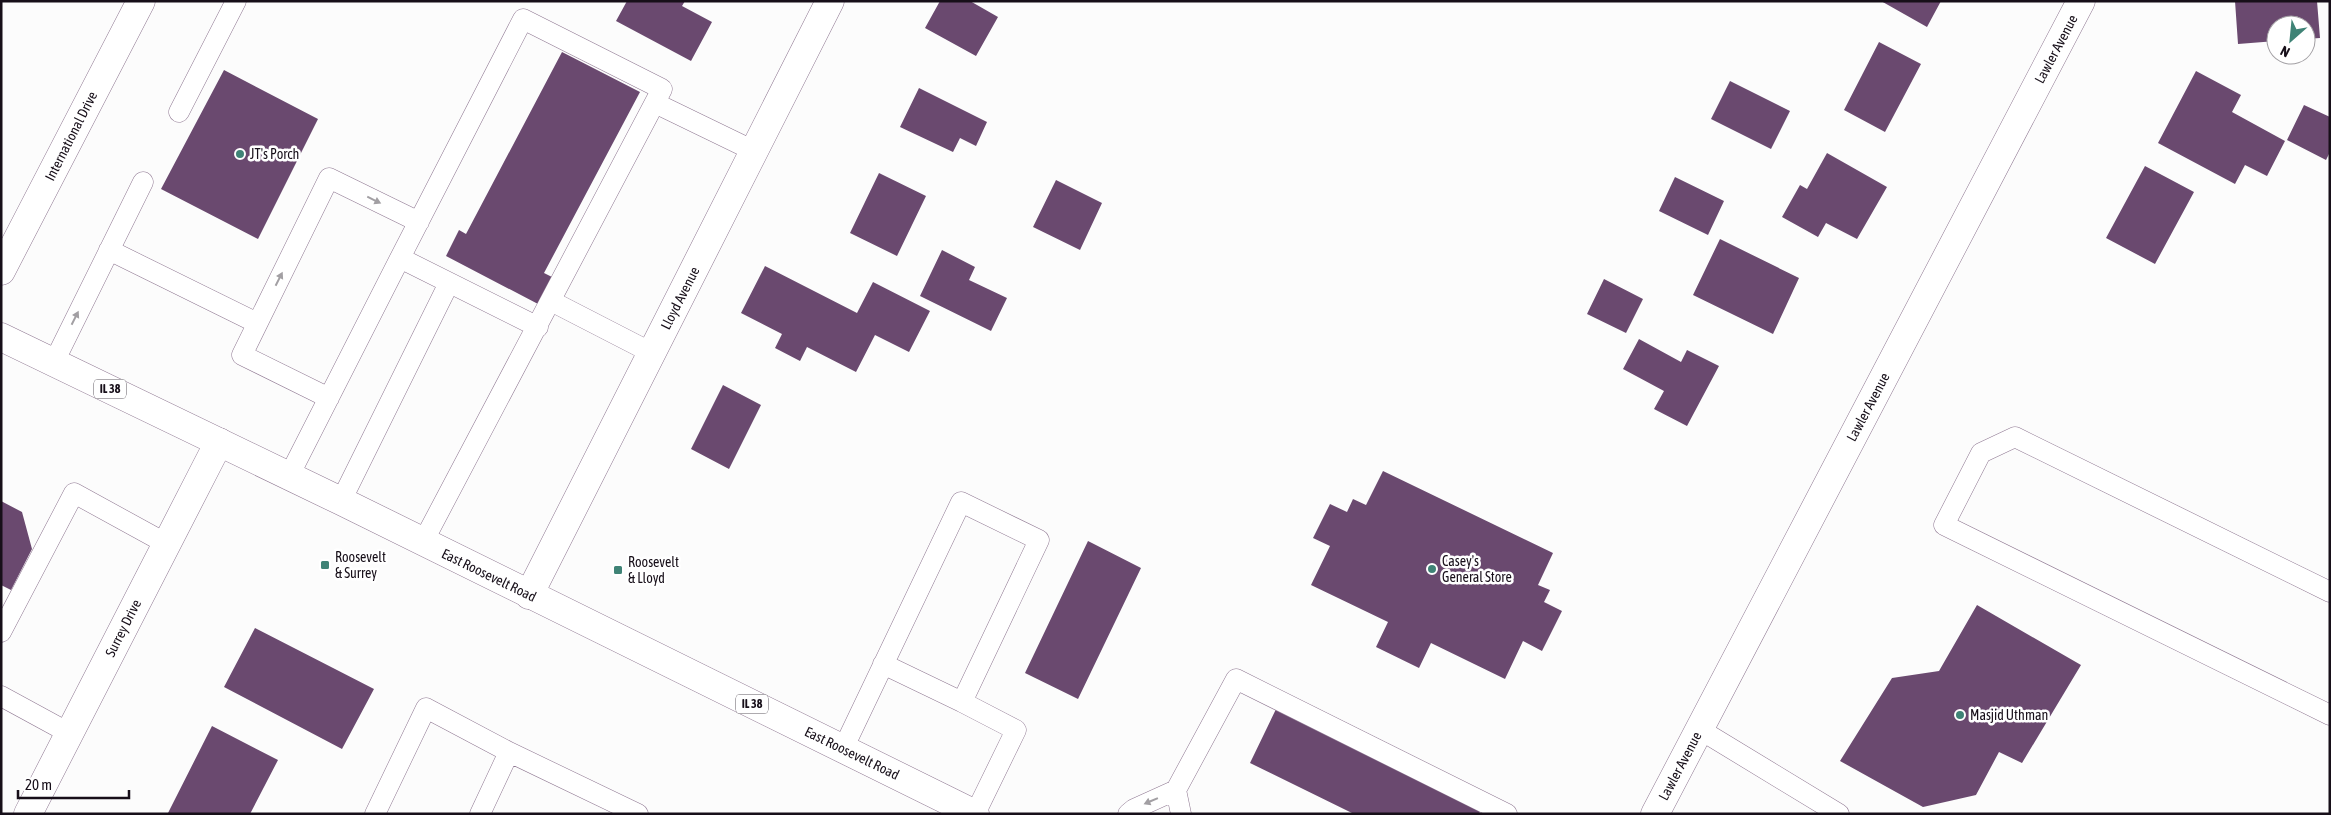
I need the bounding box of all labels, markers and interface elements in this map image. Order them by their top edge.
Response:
street label: Lawler Avenue [2031,12,2081,86]
north arrow [2266,15,2316,65]
text: N [2278,43,2292,61]
street label: International Drive [42,89,100,183]
place label: JT's Porch [250,146,299,162]
marker: JT's Porch [234,148,246,160]
one-way arrow [366,196,381,204]
street label: Lloyd Avenue [657,264,703,332]
one-way arrow [275,272,283,286]
one-way arrow [71,311,79,326]
street label: Lawler Avenue [1843,370,1893,444]
road number: IL 38 [94,379,126,398]
street label: East Roosevelt Road [439,545,539,605]
place label: Roosevelt & Surrey [335,549,386,581]
place label: Casey's General Store [1442,553,1512,585]
place label: Roosevelt & Lloyd [628,554,679,586]
marker: Roosevelt & Surrey [319,559,331,571]
marker: Casey's General Store [1426,563,1438,575]
marker: Roosevelt & Lloyd [612,564,624,576]
street label: Surrey Drive [102,597,144,659]
road number: IL 38 [736,694,768,714]
place label: Masjid Uthman [1970,707,2048,723]
marker: Masjid Uthman [1954,709,1966,721]
street label: East Roosevelt Road [802,723,902,783]
street label: Lawler Avenue [1655,729,1705,803]
scale bar [18,768,129,800]
text: 20 m [25,776,52,793]
one-way arrow [1144,798,1158,806]

